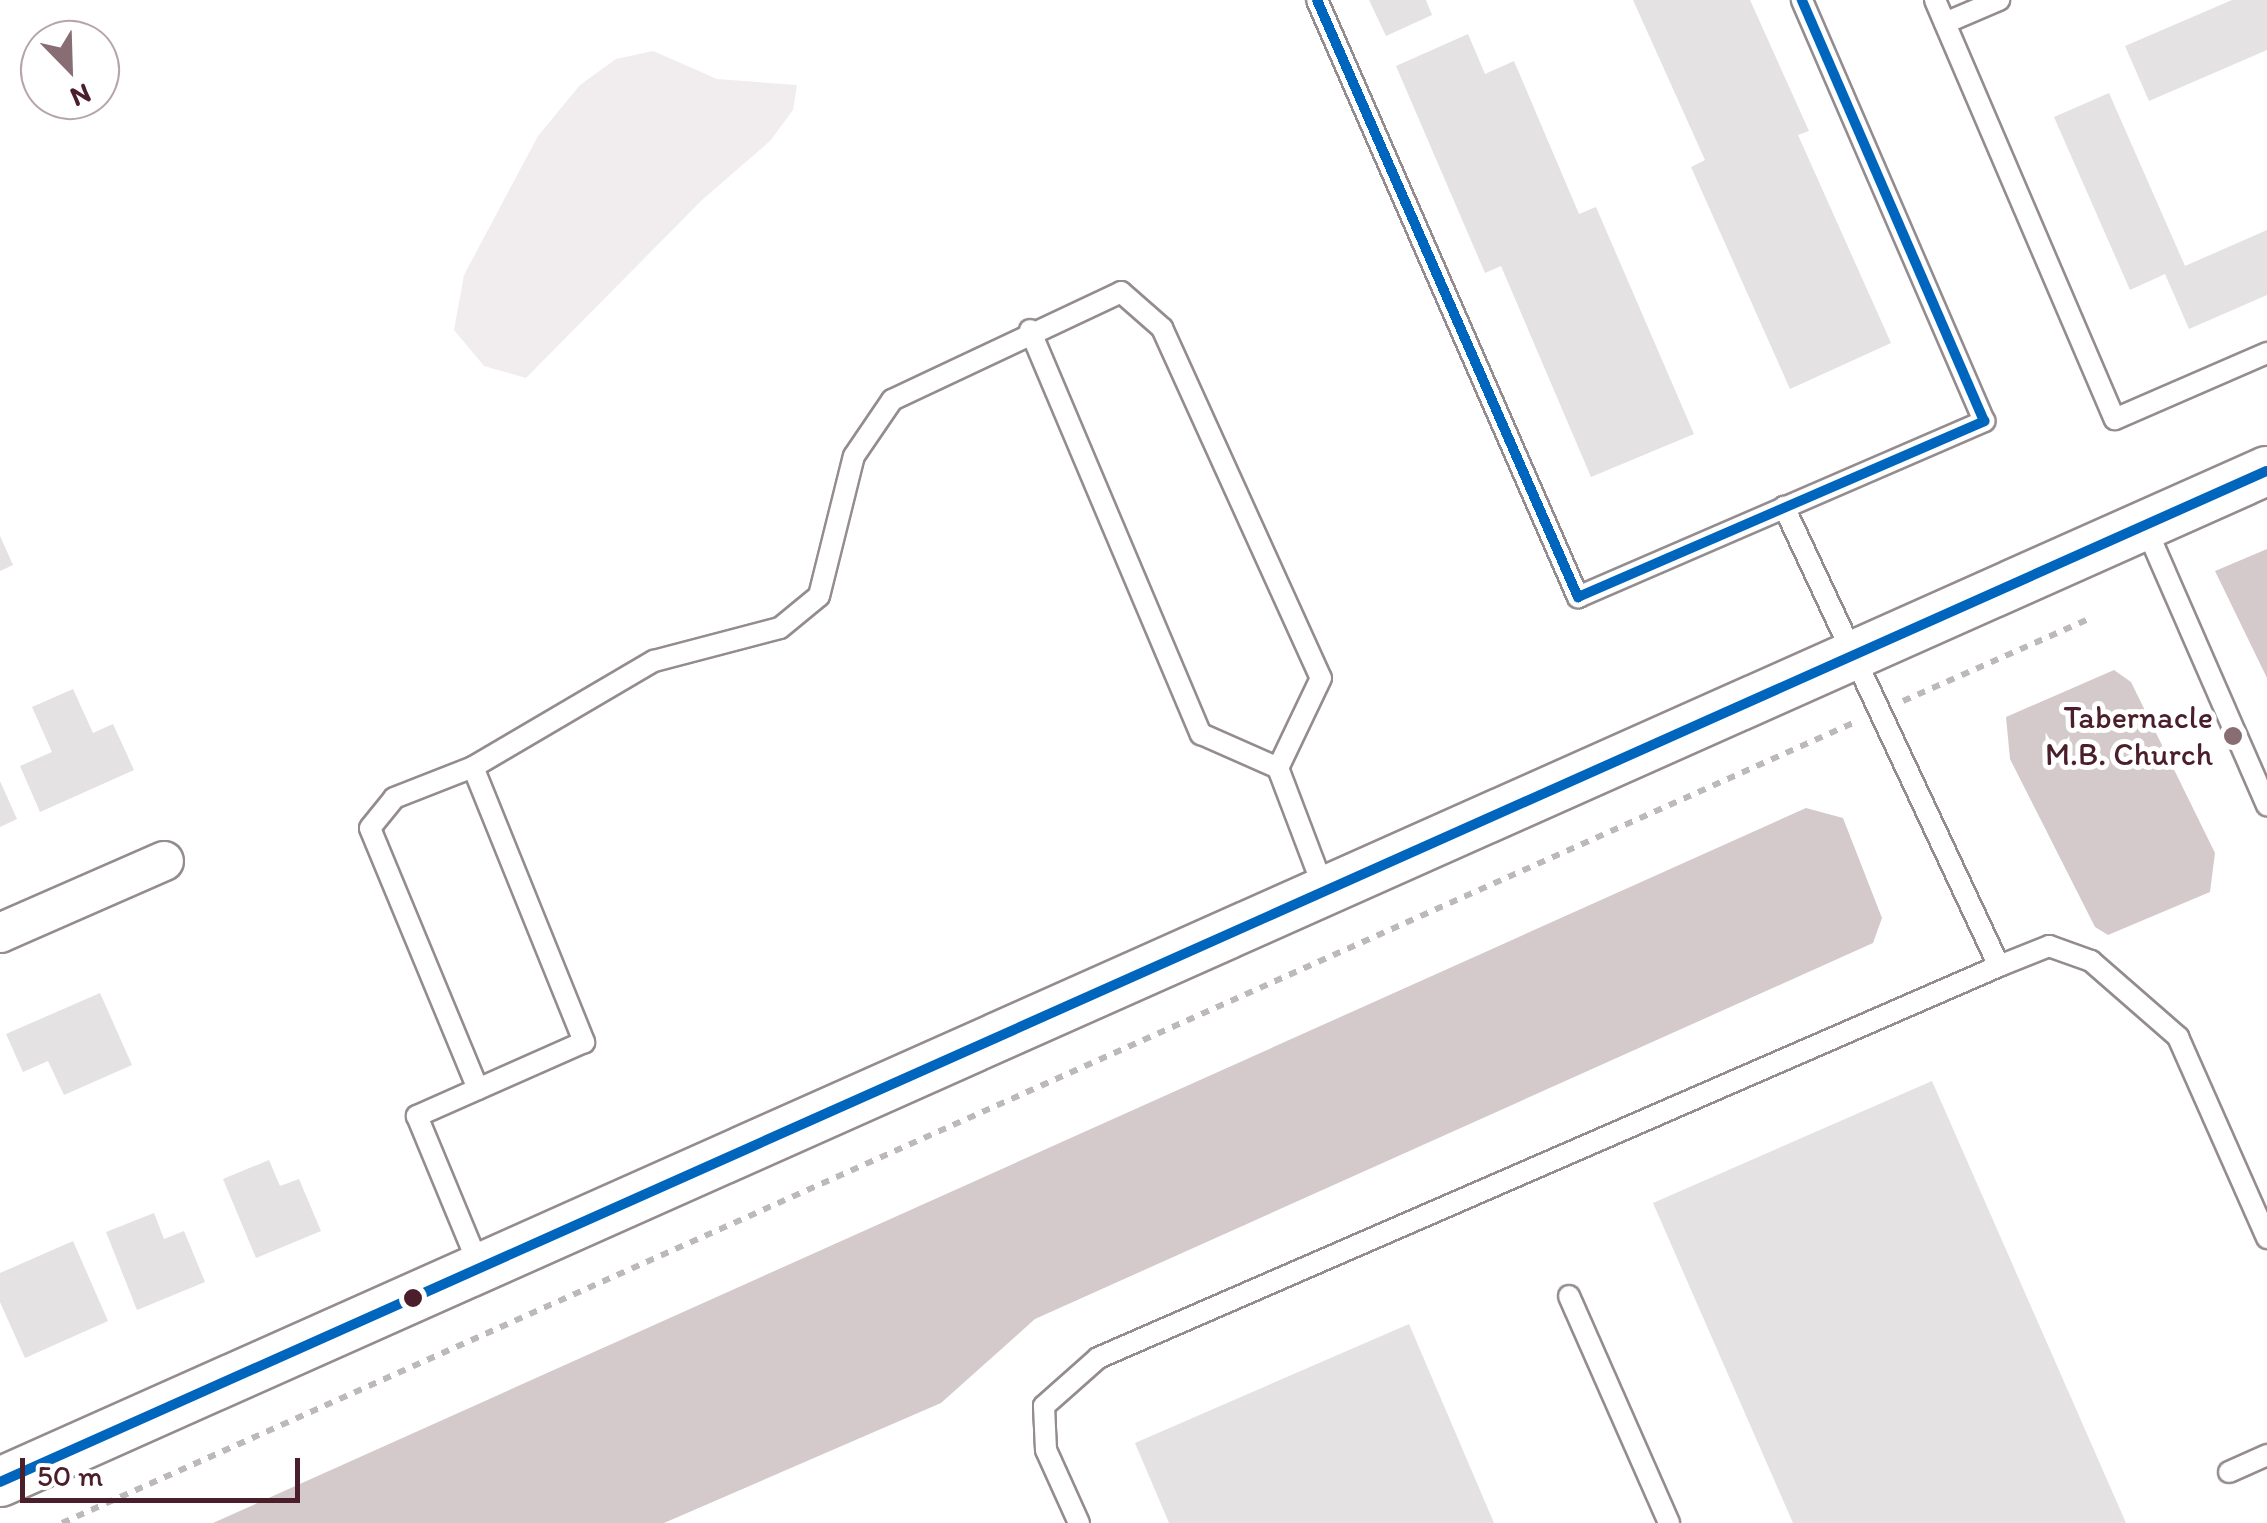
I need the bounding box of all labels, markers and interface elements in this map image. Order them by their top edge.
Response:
north arrow [20,20,120,120]
text: N [66,76,96,115]
place label: Tabernacle M.B. Church [2045,699,2213,774]
marker: Tabernacle M.B. Church [2222,725,2244,747]
unlabelled marker [403,1288,423,1308]
scale bar [25,1438,305,1500]
text: 50 m [37,1457,103,1494]

